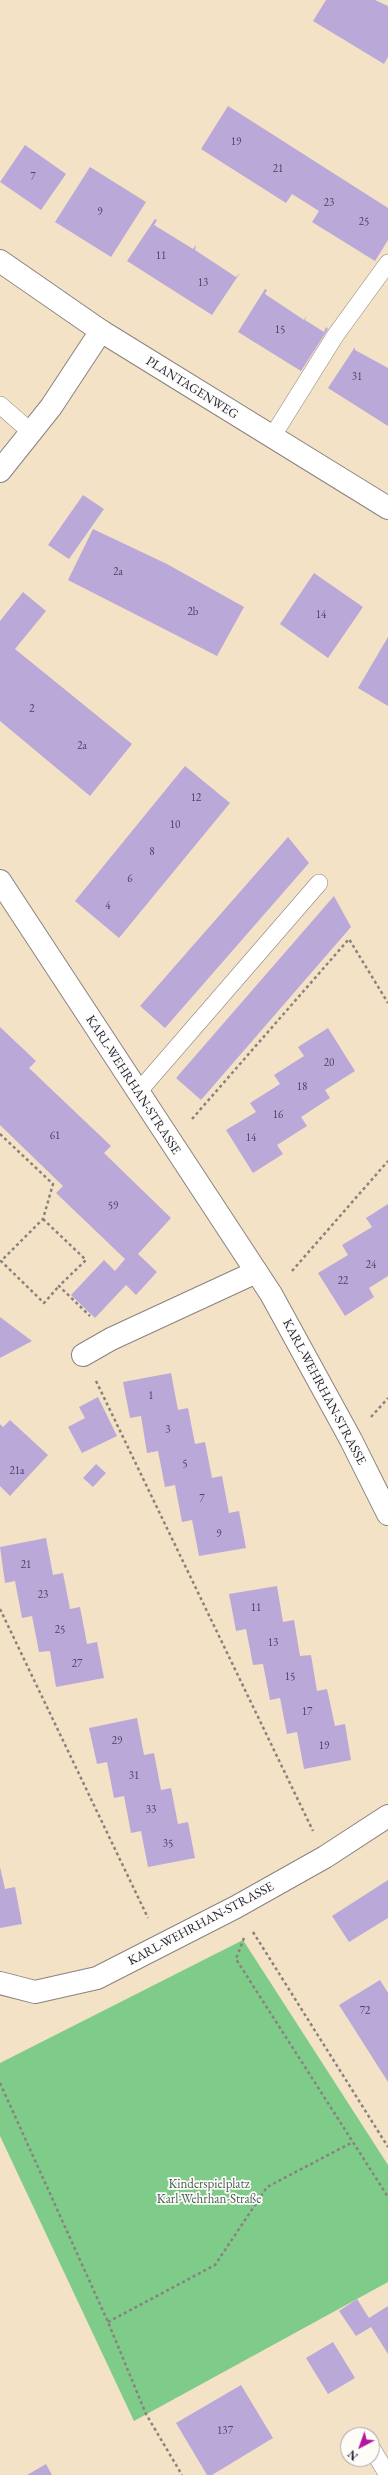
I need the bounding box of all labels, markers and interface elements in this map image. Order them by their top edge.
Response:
house number: 19 [231,135,241,149]
house number: 21 [273,162,283,176]
house number: 7 [30,170,36,184]
house number: 23 [324,196,334,210]
house number: 9 [97,205,103,219]
house number: 25 [359,215,369,229]
house number: 11 [156,249,166,263]
house number: 13 [198,276,208,290]
house number: 15 [275,323,285,337]
street label: PLANTAGENWEG [143,353,241,423]
house number: 31 [352,370,362,384]
house number: 2a [113,565,123,579]
house number: 2b [188,605,198,619]
house number: 14 [316,608,326,622]
house number: 2 [29,702,35,716]
house number: 2a [77,739,87,753]
house number: 12 [191,791,201,805]
house number: 10 [170,818,180,832]
house number: 8 [149,845,155,859]
house number: 6 [127,872,133,886]
house number: 4 [105,899,111,913]
street label: KARL-WEHRHAN-STRASSE [82,1013,184,1157]
house number: 20 [324,1056,334,1070]
house number: 18 [297,1080,307,1094]
house number: 16 [273,1108,283,1122]
house number: 61 [50,1129,60,1143]
house number: 14 [246,1131,256,1145]
house number: 59 [108,1199,118,1213]
house number: 24 [366,1258,376,1272]
house number: 22 [338,1274,348,1288]
street label: KARL-WEHRHAN-STRASSE [279,1316,369,1468]
house number: 1 [148,1389,154,1403]
house number: 3 [165,1423,171,1437]
house number: 5 [182,1457,188,1471]
house number: 21a [10,1464,24,1478]
house number: 7 [199,1492,205,1506]
house number: 9 [216,1527,222,1541]
house number: 21 [21,1558,31,1572]
house number: 23 [38,1588,48,1602]
house number: 11 [251,1601,261,1615]
house number: 25 [55,1623,65,1637]
house number: 13 [268,1636,278,1650]
house number: 27 [72,1657,82,1671]
house number: 15 [285,1670,295,1684]
house number: 17 [302,1705,312,1719]
house number: 29 [112,1734,122,1748]
house number: 19 [319,1739,329,1753]
house number: 31 [129,1769,139,1783]
house number: 33 [146,1803,156,1817]
house number: 35 [163,1837,173,1851]
street label: KARL-WEHRHAN-STRASSE [125,1879,277,1969]
house number: 72 [360,2004,370,2018]
park label: Kinderspielplatz Karl-Wehrhan-Straße [157,2176,261,2207]
house number: 137 [217,2424,233,2438]
north arrow [340,2427,380,2467]
text: N [345,2447,361,2464]

